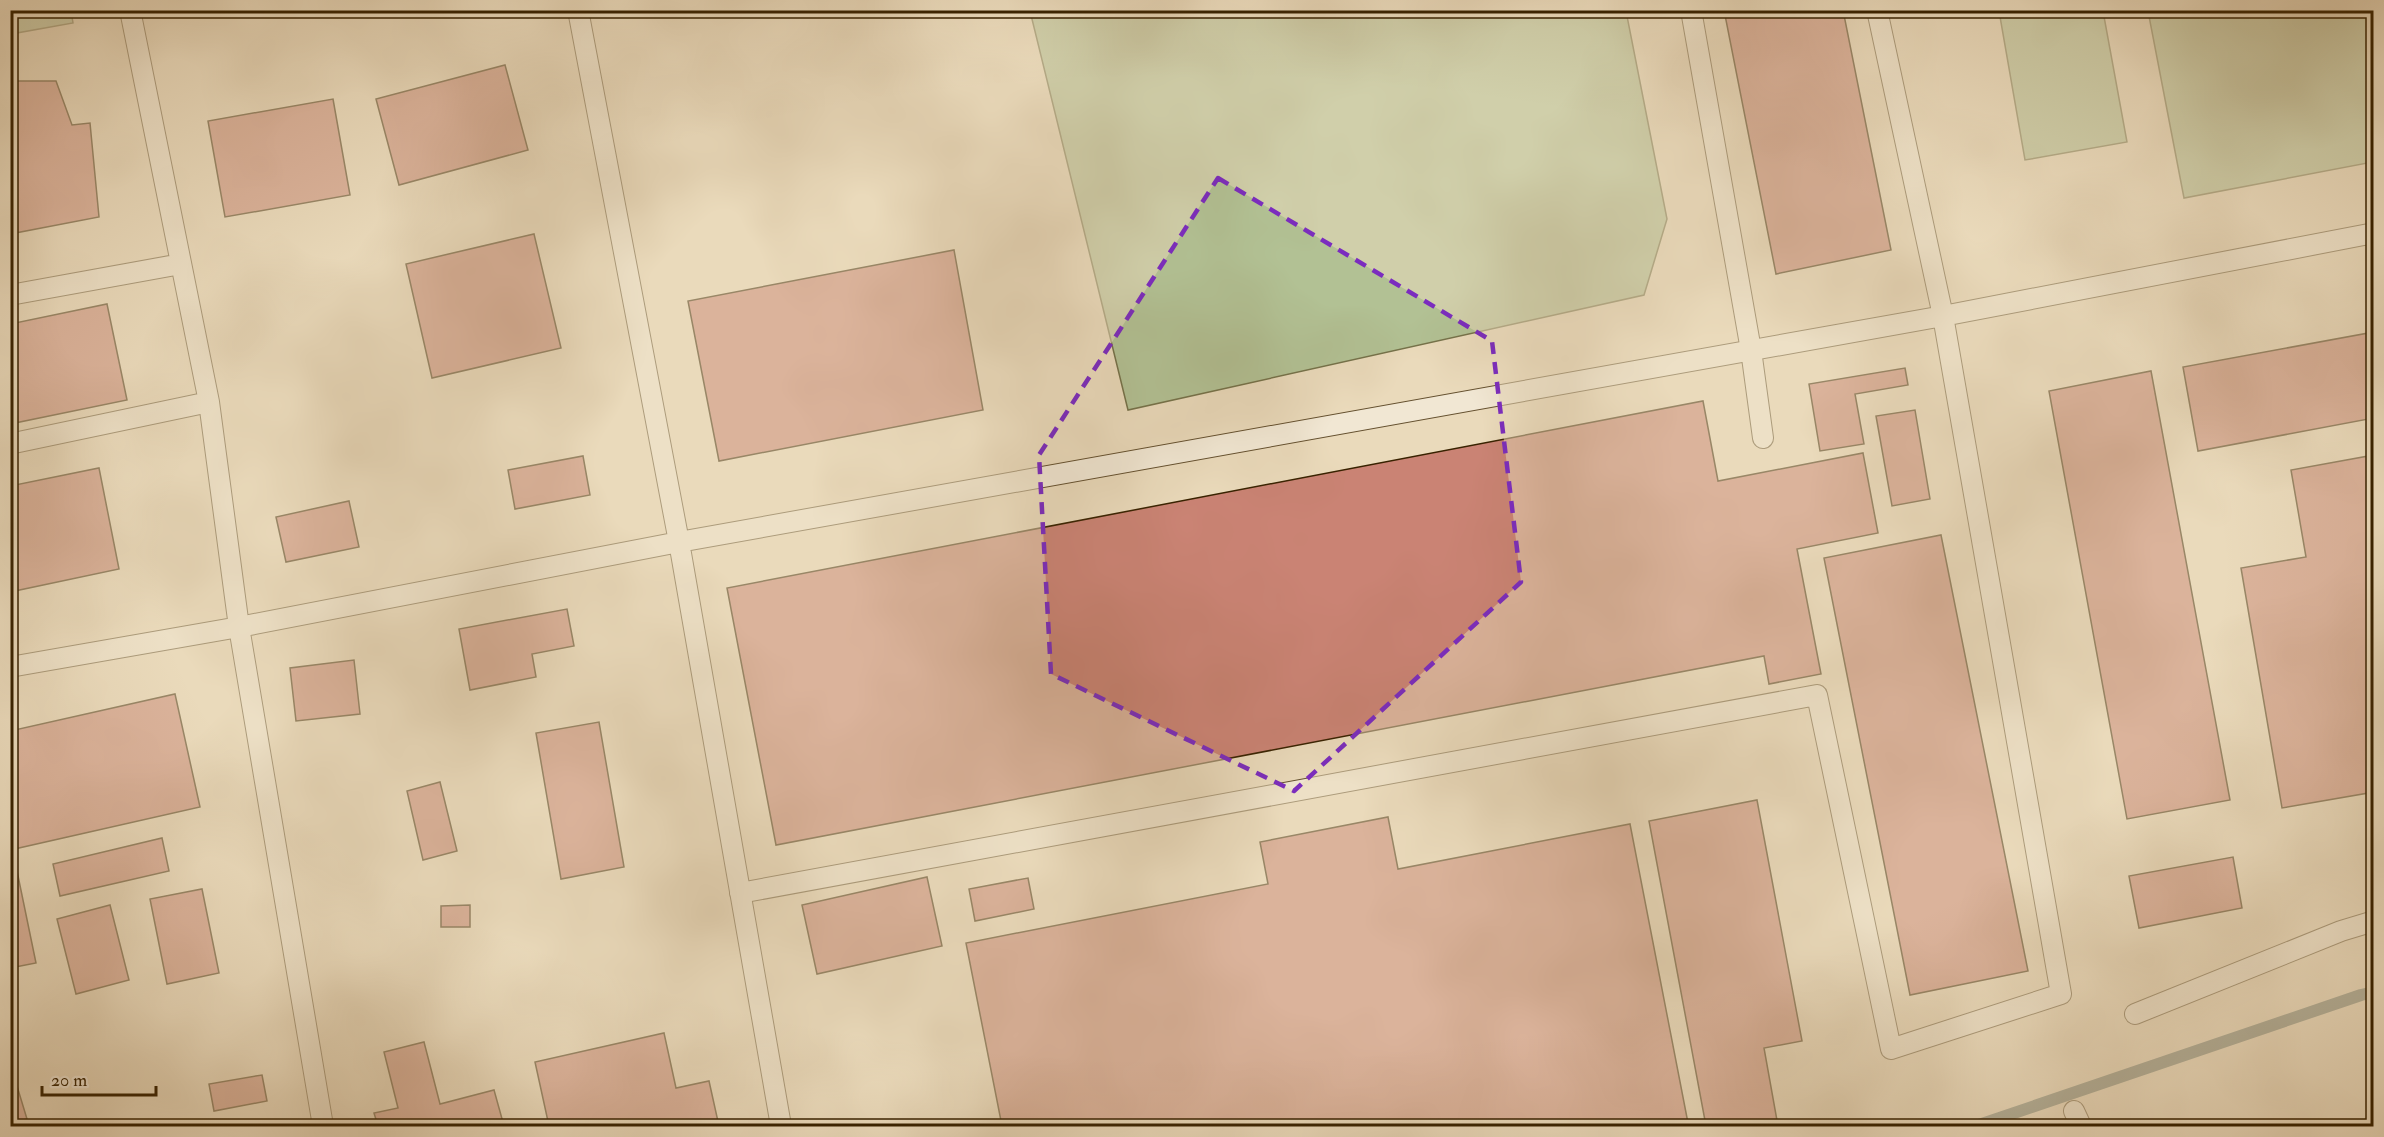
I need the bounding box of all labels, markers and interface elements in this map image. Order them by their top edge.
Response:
scale bar [42,1059,156,1097]
text: 20 m [51,1069,87,1092]

